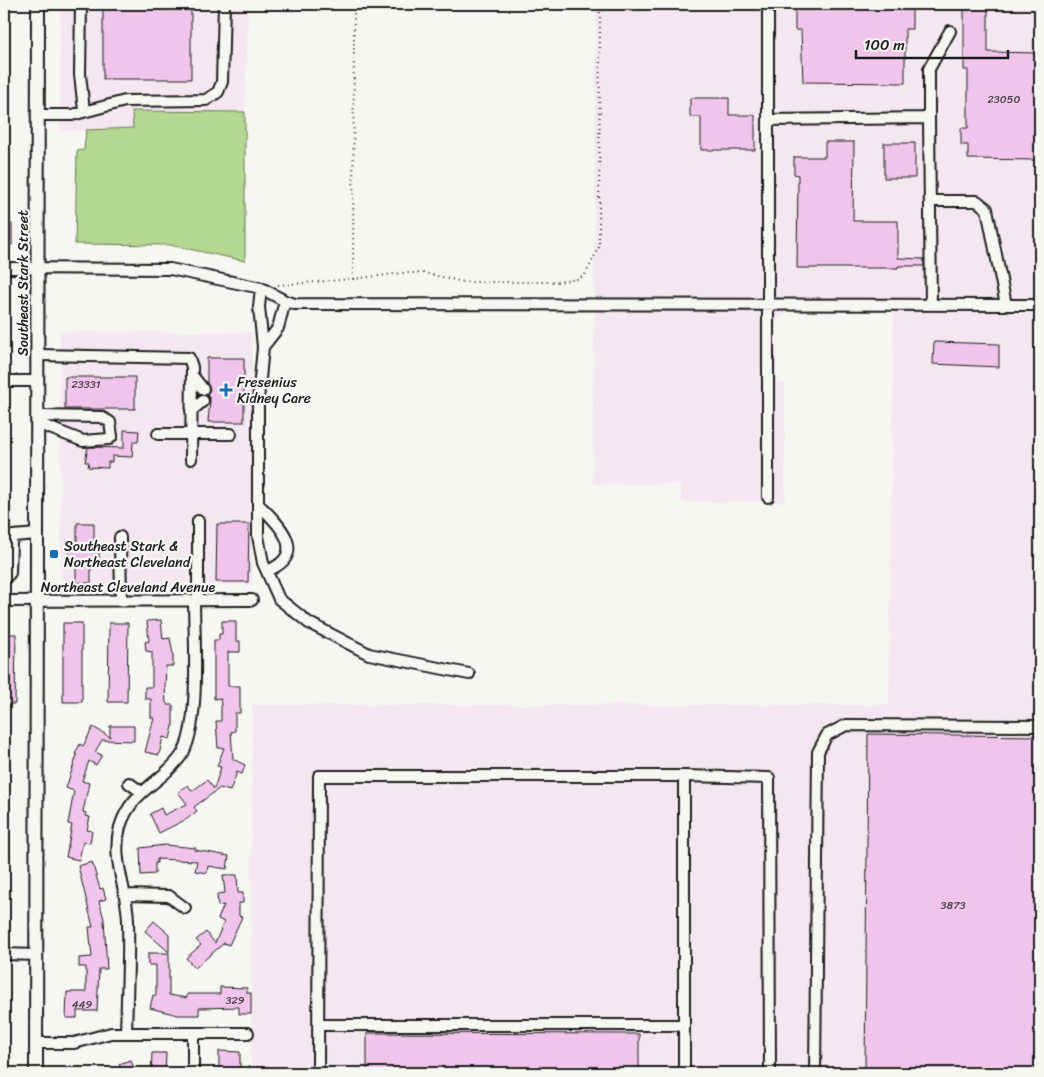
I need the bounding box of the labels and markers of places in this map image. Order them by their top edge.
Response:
place label: Fresenius Kidney Care [237,370,311,411]
marker: Fresenius Kidney Care [219,383,233,397]
place label: Southeast Stark & Northeast Cleveland [64,534,192,575]
marker: Southeast Stark & Northeast Cleveland [48,548,60,560]

